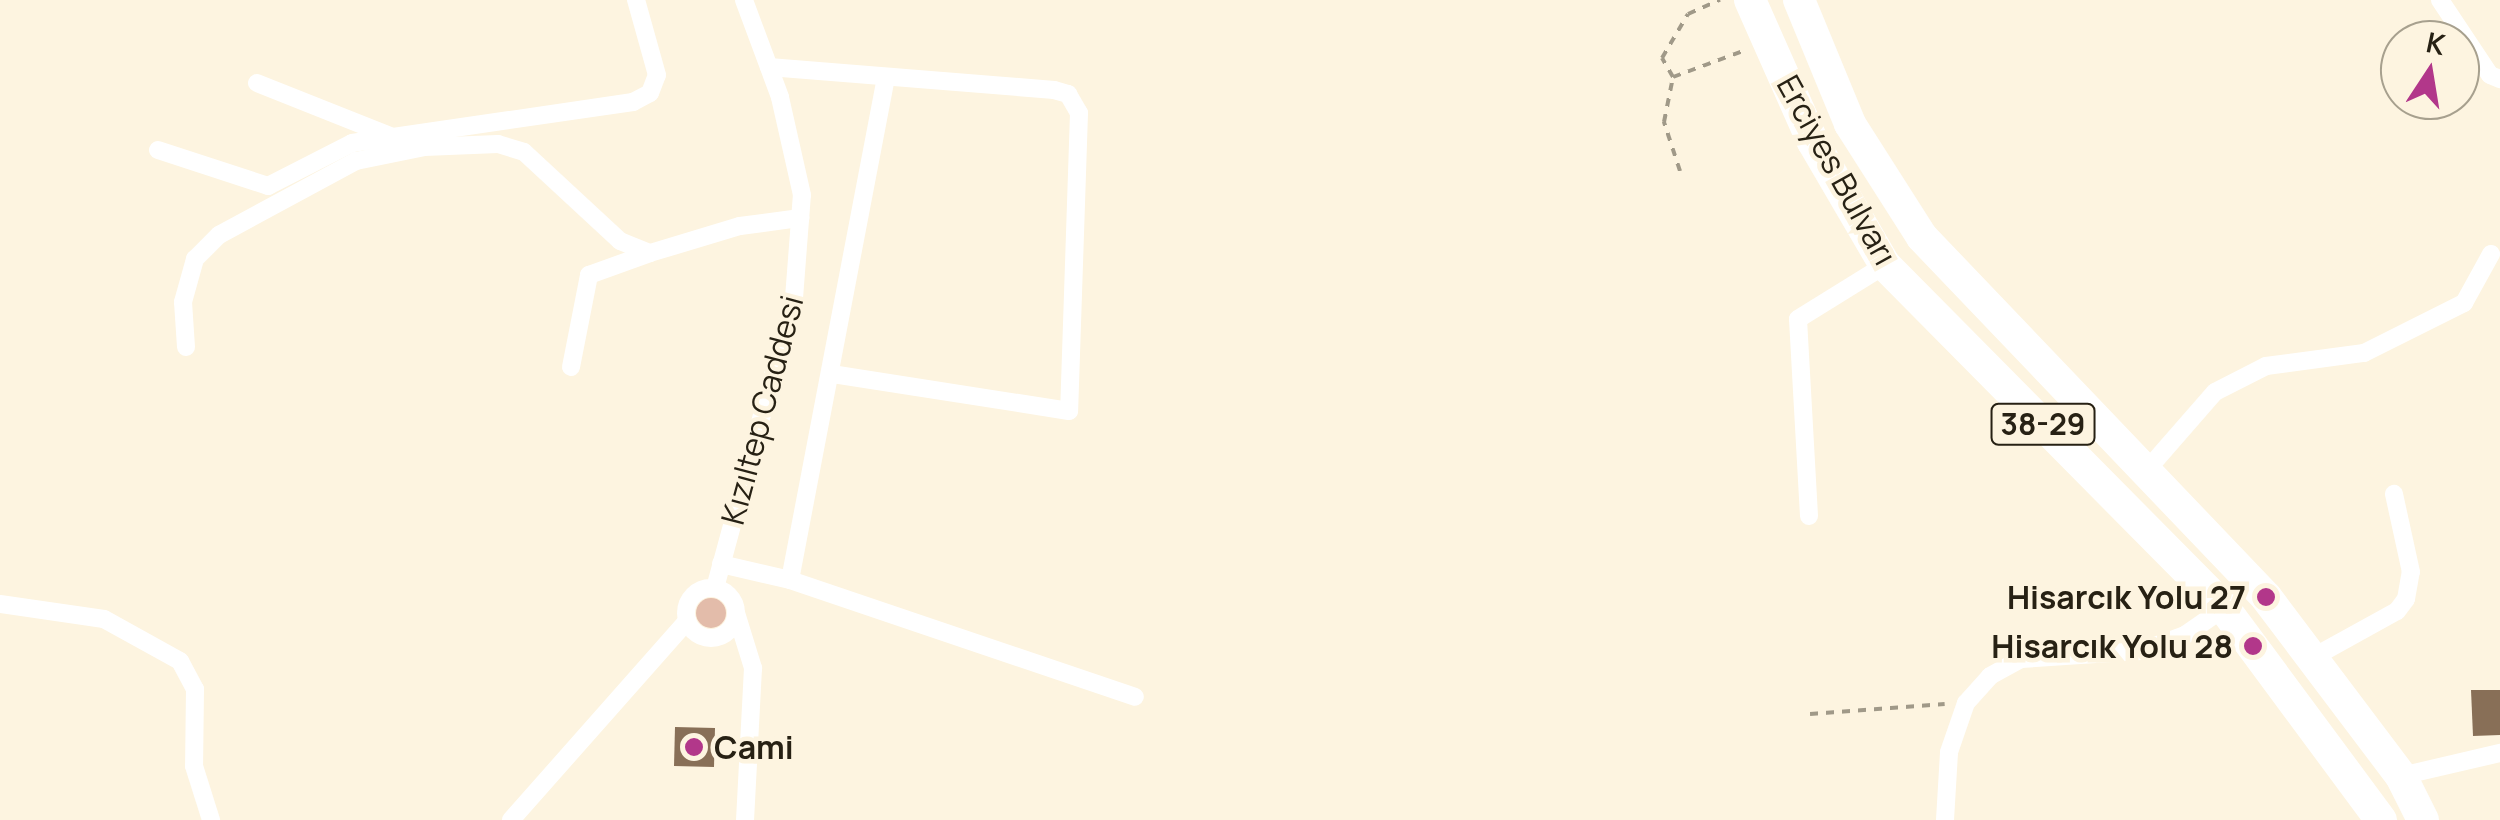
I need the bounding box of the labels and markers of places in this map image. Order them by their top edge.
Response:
place label: Hisarcık Yolu 27 [2007,578,2246,616]
marker: Hisarcık Yolu 27 [2255,586,2277,608]
place label: Hisarcık Yolu 28 [1991,627,2233,665]
marker: Hisarcık Yolu 28 [2242,635,2264,657]
place label: Cami [714,728,794,766]
marker: Cami [683,736,705,758]

